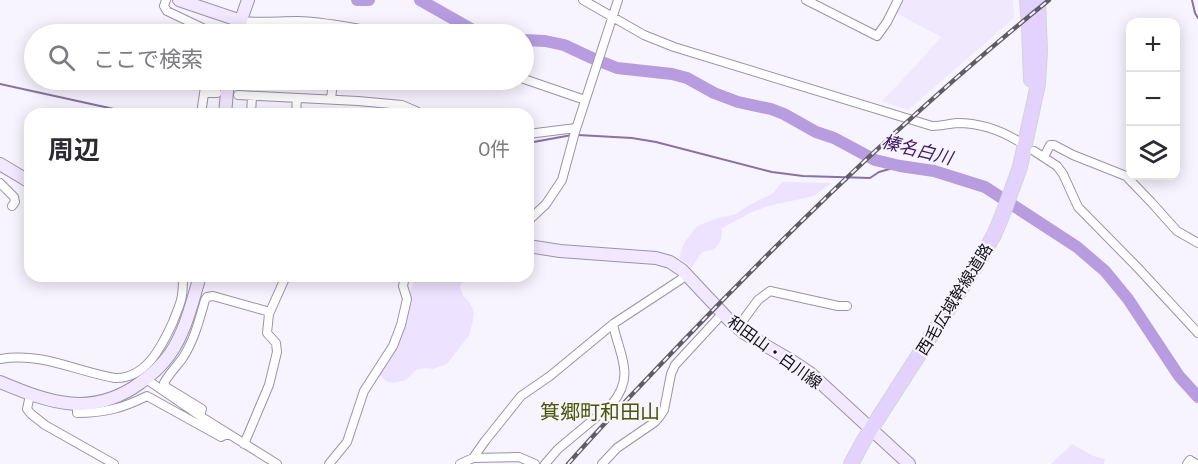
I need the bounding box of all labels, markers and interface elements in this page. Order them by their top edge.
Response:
map controls [1126,18,1180,180]
button: + [1126,18,1180,72]
search box [24,24,534,90]
icon: search [45,41,78,74]
text: ここで検索 [93,45,203,72]
button: − [1126,72,1180,126]
button: layers [1126,126,1180,180]
water label: 榛名白川 [880,130,957,169]
text: 周辺 [48,133,100,165]
text: 0件 [478,136,510,160]
street label: 西毛広域幹線道路 [912,239,996,358]
street label: 和田山・白川線 [724,311,826,392]
district label: 箕郷町和田山 [540,399,660,423]

